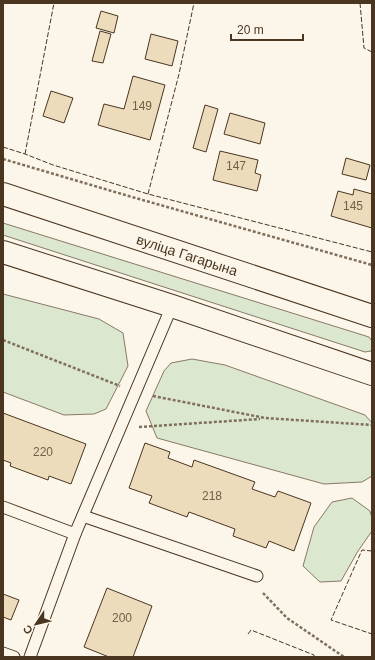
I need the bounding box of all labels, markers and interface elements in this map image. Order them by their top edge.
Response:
scale bar [231,16,303,42]
text: 20 m [237,23,264,37]
house number: 149 [132,99,152,113]
house number: 147 [226,159,246,173]
house number: 145 [343,199,363,213]
street label: вуліца Гагарына [134,231,240,279]
house number: 220 [33,445,53,459]
house number: 218 [202,489,222,503]
north arrow [16,604,56,644]
house number: 200 [112,611,132,625]
text: С [21,623,35,636]

